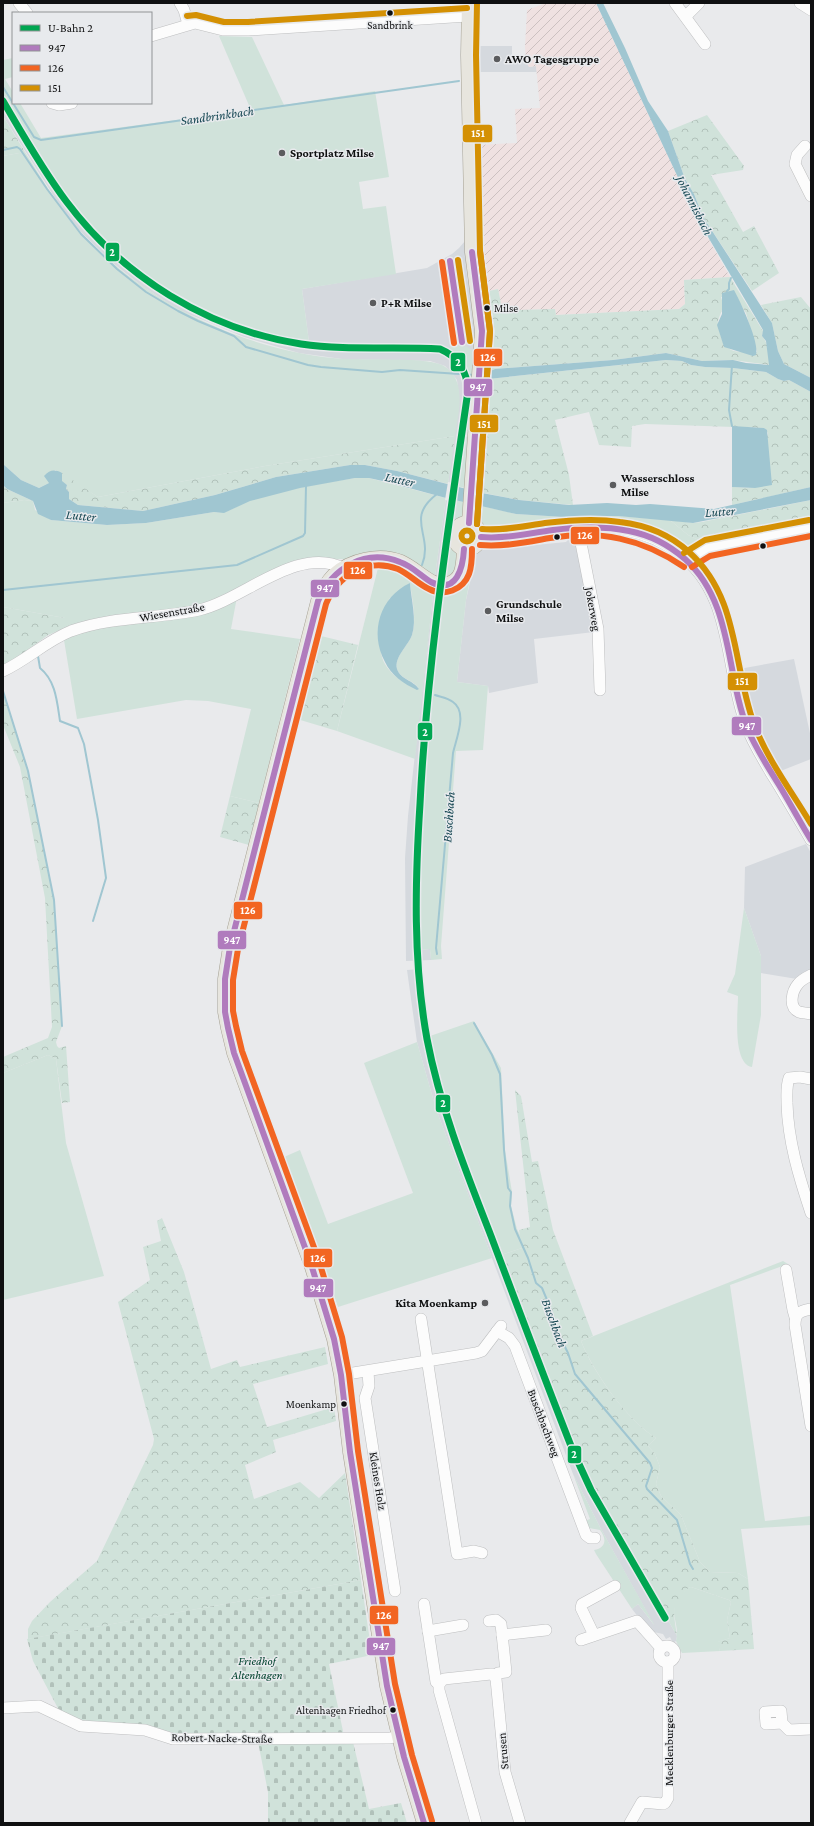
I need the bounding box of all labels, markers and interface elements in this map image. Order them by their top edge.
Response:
marker: Sandbrink [385,8,395,18]
legend [12,12,152,104]
place label: Sandbrink [367,19,414,31]
text: U-Bahn 2 [48,21,93,35]
text: 947 [48,41,66,55]
place label: AWO Tagesgruppe [504,52,599,66]
marker: AWO Tagesgruppe [492,54,502,64]
text: 126 [48,61,64,75]
text: 151 [48,81,62,95]
water label: Sandbrinkbach [180,103,255,128]
line badge: 151 [462,124,493,143]
text: 151 [471,127,485,139]
place label: Sportplatz Milse [290,146,374,160]
marker: Sportplatz Milse [277,148,287,158]
water label: Johannisbach [672,171,716,238]
line badge: 2 [105,242,120,262]
text: 2 [109,246,115,258]
place label: P+R Milse [381,296,432,310]
marker: P+R Milse [368,298,378,308]
place label: Milse [494,302,518,314]
marker: Milse [482,303,492,313]
line badge: 126 [473,348,503,367]
text: 126 [480,351,496,363]
line badge: 2 [450,352,466,372]
text: 2 [455,356,461,368]
line badge: 947 [463,378,493,397]
text: 947 [470,381,486,393]
line badge: 151 [469,414,499,433]
text: 151 [477,418,491,430]
water label: Lutter [384,469,417,490]
place label: Wasserschloss Milse [620,471,694,499]
marker: Wasserschloss Milse [608,480,618,490]
water label: Lutter [704,503,736,520]
water label: Lutter [65,507,97,524]
line badge: 126 [570,526,600,545]
text: 126 [577,529,593,541]
unlabelled marker [552,532,562,542]
unlabelled marker [758,541,768,551]
line badge: 126 [343,561,373,580]
text: 126 [350,564,366,576]
line badge: 947 [310,579,340,598]
text: 947 [317,582,333,594]
street label: Jokerweg [582,585,604,632]
place label: Grundschule Milse [496,597,562,625]
street label: Wiesenstraße [138,599,206,625]
marker: Grundschule Milse [483,606,493,616]
line badge: 151 [727,672,758,691]
text: 151 [735,675,749,687]
line badge: 947 [731,716,762,736]
text: 947 [739,720,755,732]
line badge: 2 [417,722,433,741]
text: 2 [422,726,428,738]
water label: Buschbach [439,791,458,843]
line badge: 126 [233,901,263,920]
text: 126 [240,904,256,916]
line badge: 947 [217,930,247,950]
text: 947 [224,934,240,946]
line badge: 2 [435,1094,451,1113]
text: 2 [440,1097,446,1109]
line badge: 126 [303,1248,333,1268]
text: 126 [310,1252,326,1264]
line badge: 947 [303,1278,334,1298]
text: 947 [310,1282,326,1294]
place label: Kita Moenkamp [395,1296,477,1310]
water label: Buschbach [539,1297,570,1350]
marker: Kita Moenkamp [480,1298,490,1308]
street label: Buschbachweg [525,1387,563,1459]
place label: Moenkamp [286,1398,336,1411]
marker: Moenkamp [339,1399,349,1409]
line badge: 2 [567,1445,582,1464]
text: 2 [571,1448,577,1460]
street label: Kleines Holz [366,1451,390,1511]
line badge: 126 [369,1605,399,1625]
text: 126 [376,1609,392,1621]
line badge: 947 [366,1637,396,1656]
text: 947 [373,1640,389,1652]
park label: Friedhof Altenhagen [230,1654,283,1682]
street label: Mecklenburger Straße [662,1680,676,1786]
place label: Altenhagen Friedhof [296,1704,387,1717]
marker: Altenhagen Friedhof [388,1705,398,1715]
street label: Robert-Nacke-Straße [171,1730,273,1746]
street label: Strusen [494,1732,512,1770]

